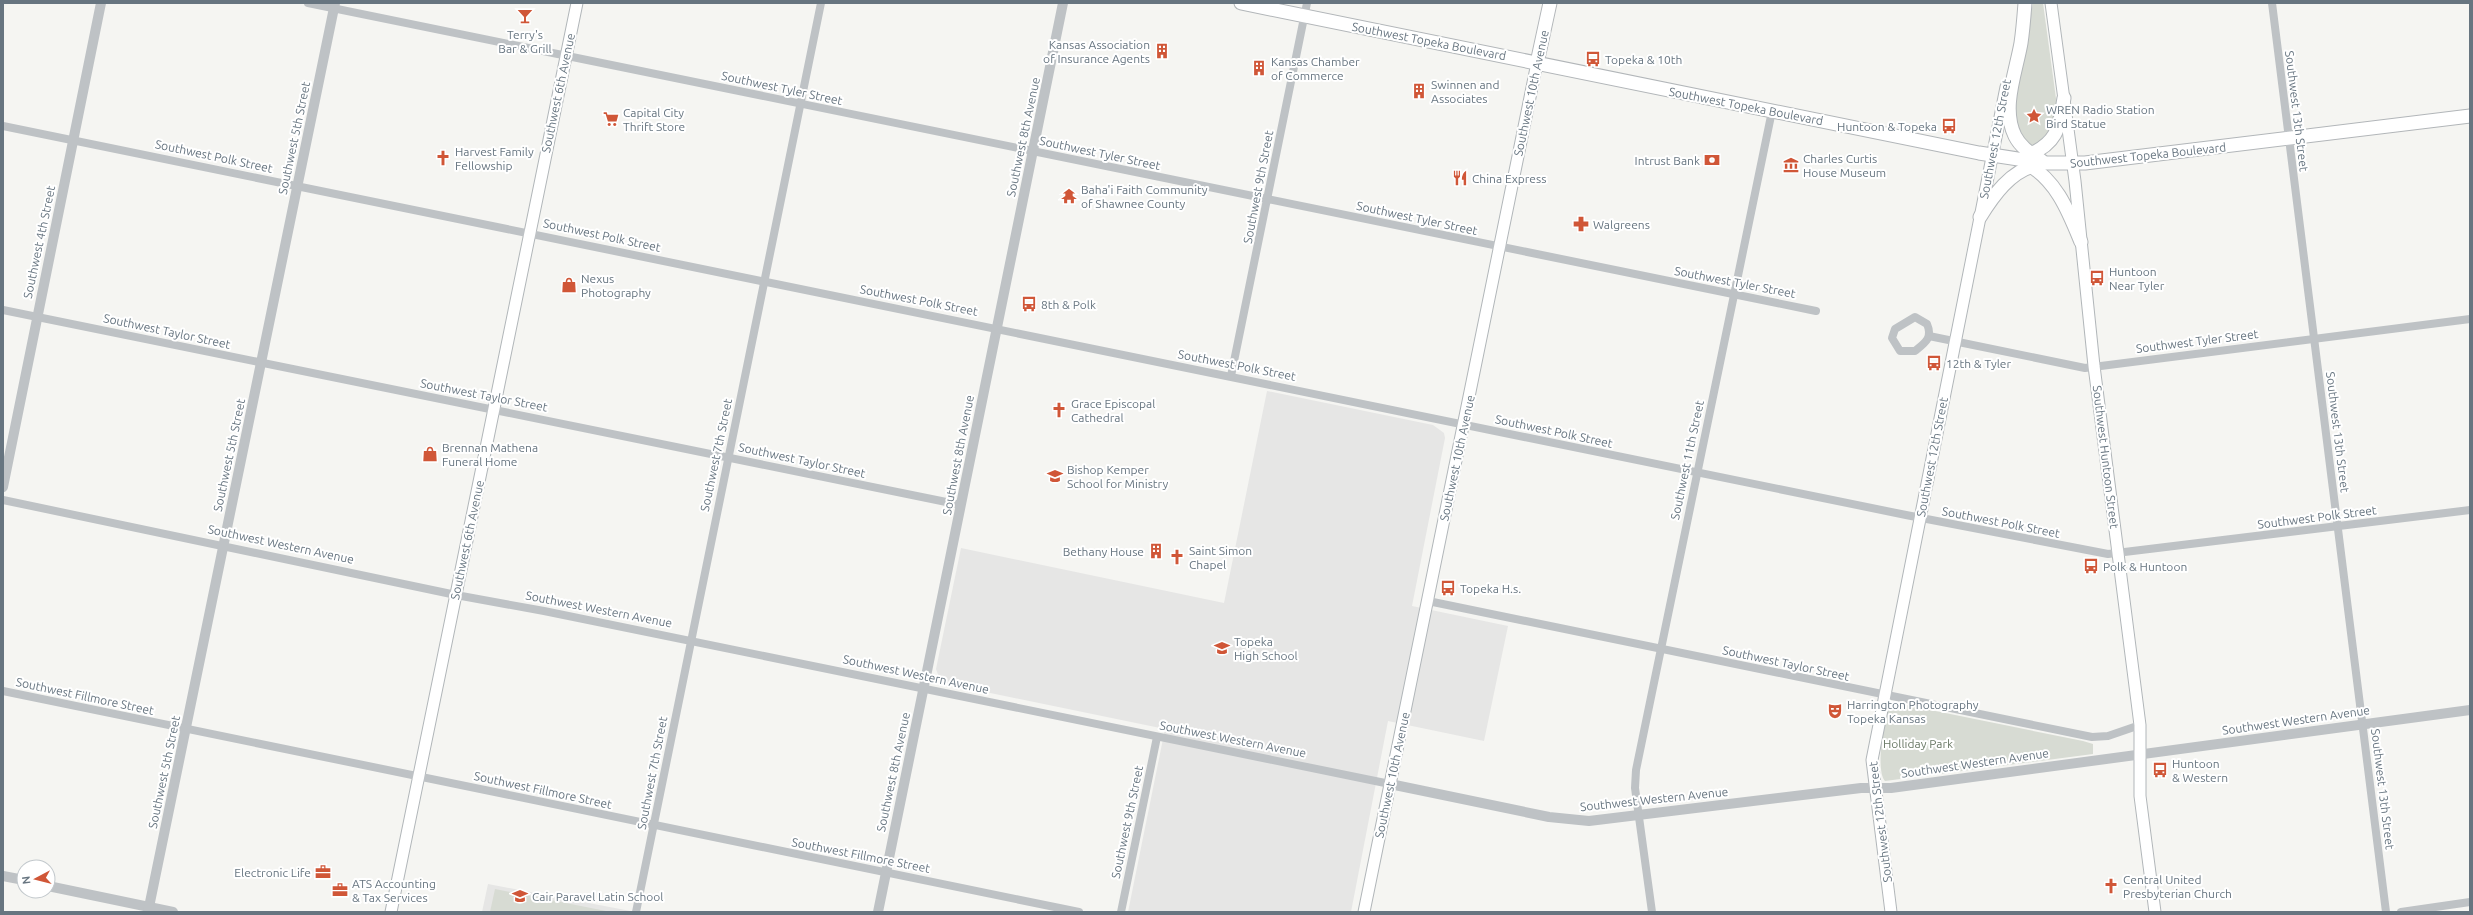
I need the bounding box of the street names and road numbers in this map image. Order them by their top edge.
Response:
street label: Southwest Topeka Boulevard [1351,20,1507,62]
street label: Southwest 10th Avenue [1511,29,1551,157]
street label: Southwest 6th Avenue [539,32,577,154]
street label: Southwest 13th Street [2283,50,2311,172]
street label: Southwest Tyler Street [720,69,844,107]
street label: Southwest 8th Avenue [1004,76,1042,198]
street label: Southwest 12th Street [1977,78,2013,200]
street label: Southwest 5th Street [276,80,312,196]
street label: Southwest Topeka Boulevard [1668,85,1824,127]
street label: Southwest 9th Street [1241,129,1275,245]
street label: Southwest Tyler Street [1038,134,1162,172]
street label: Southwest Polk Street [154,137,274,175]
street label: Southwest Topeka Boulevard [2069,140,2227,170]
street label: Southwest 4th Street [21,184,57,300]
street label: Southwest Tyler Street [1355,199,1479,237]
street label: Southwest Polk Street [542,216,662,254]
street label: Southwest Tyler Street [1673,264,1797,300]
street label: Southwest Polk Street [859,282,979,318]
street label: Southwest Taylor Street [102,311,232,351]
street label: Southwest Tyler Street [2135,327,2259,355]
street label: Southwest Polk Street [1177,347,1297,383]
street label: Southwest 13th Street [2324,371,2352,493]
street label: Southwest Taylor Street [419,376,549,414]
street label: Southwest Huntoon Street [2091,385,2121,530]
street label: Southwest 8th Avenue [940,394,976,516]
street label: Southwest 10th Avenue [1437,394,1477,522]
street label: Southwest 12th Street [1914,396,1950,518]
street label: Southwest 5th Street [211,397,247,513]
street label: Southwest 7th Street [698,397,734,513]
street label: Southwest 11th Street [1668,399,1706,521]
street label: Southwest Polk Street [1494,412,1614,450]
street label: Southwest Taylor Street [737,440,867,480]
street label: Southwest 6th Avenue [448,479,486,601]
street label: Southwest Polk Street [2257,503,2378,531]
street label: Southwest Polk Street [1941,504,2061,540]
street label: Southwest Western Avenue [207,522,355,566]
street label: Southwest Western Avenue [525,588,673,630]
street label: Southwest Taylor Street [1721,643,1851,683]
street label: Southwest Western Avenue [842,652,990,696]
street label: Southwest Fillmore Street [15,675,155,717]
street label: Southwest Western Avenue [2221,703,2371,737]
street label: Southwest 8th Avenue [874,711,912,833]
street label: Southwest 10th Avenue [1372,711,1412,839]
street label: Southwest 5th Street [146,714,182,830]
street label: Southwest 7th Street [635,715,669,831]
street label: Southwest Western Avenue [1159,718,1307,760]
street label: Southwest 13th Street [2369,728,2397,850]
street label: Southwest Western Avenue [1900,746,2050,780]
street label: Southwest 12th Street [1866,761,1894,883]
street label: Southwest 9th Street [1109,764,1145,880]
street label: Southwest Fillmore Street [473,769,613,811]
street label: Southwest Western Avenue [1579,785,1729,813]
street label: Southwest Fillmore Street [791,835,932,875]

